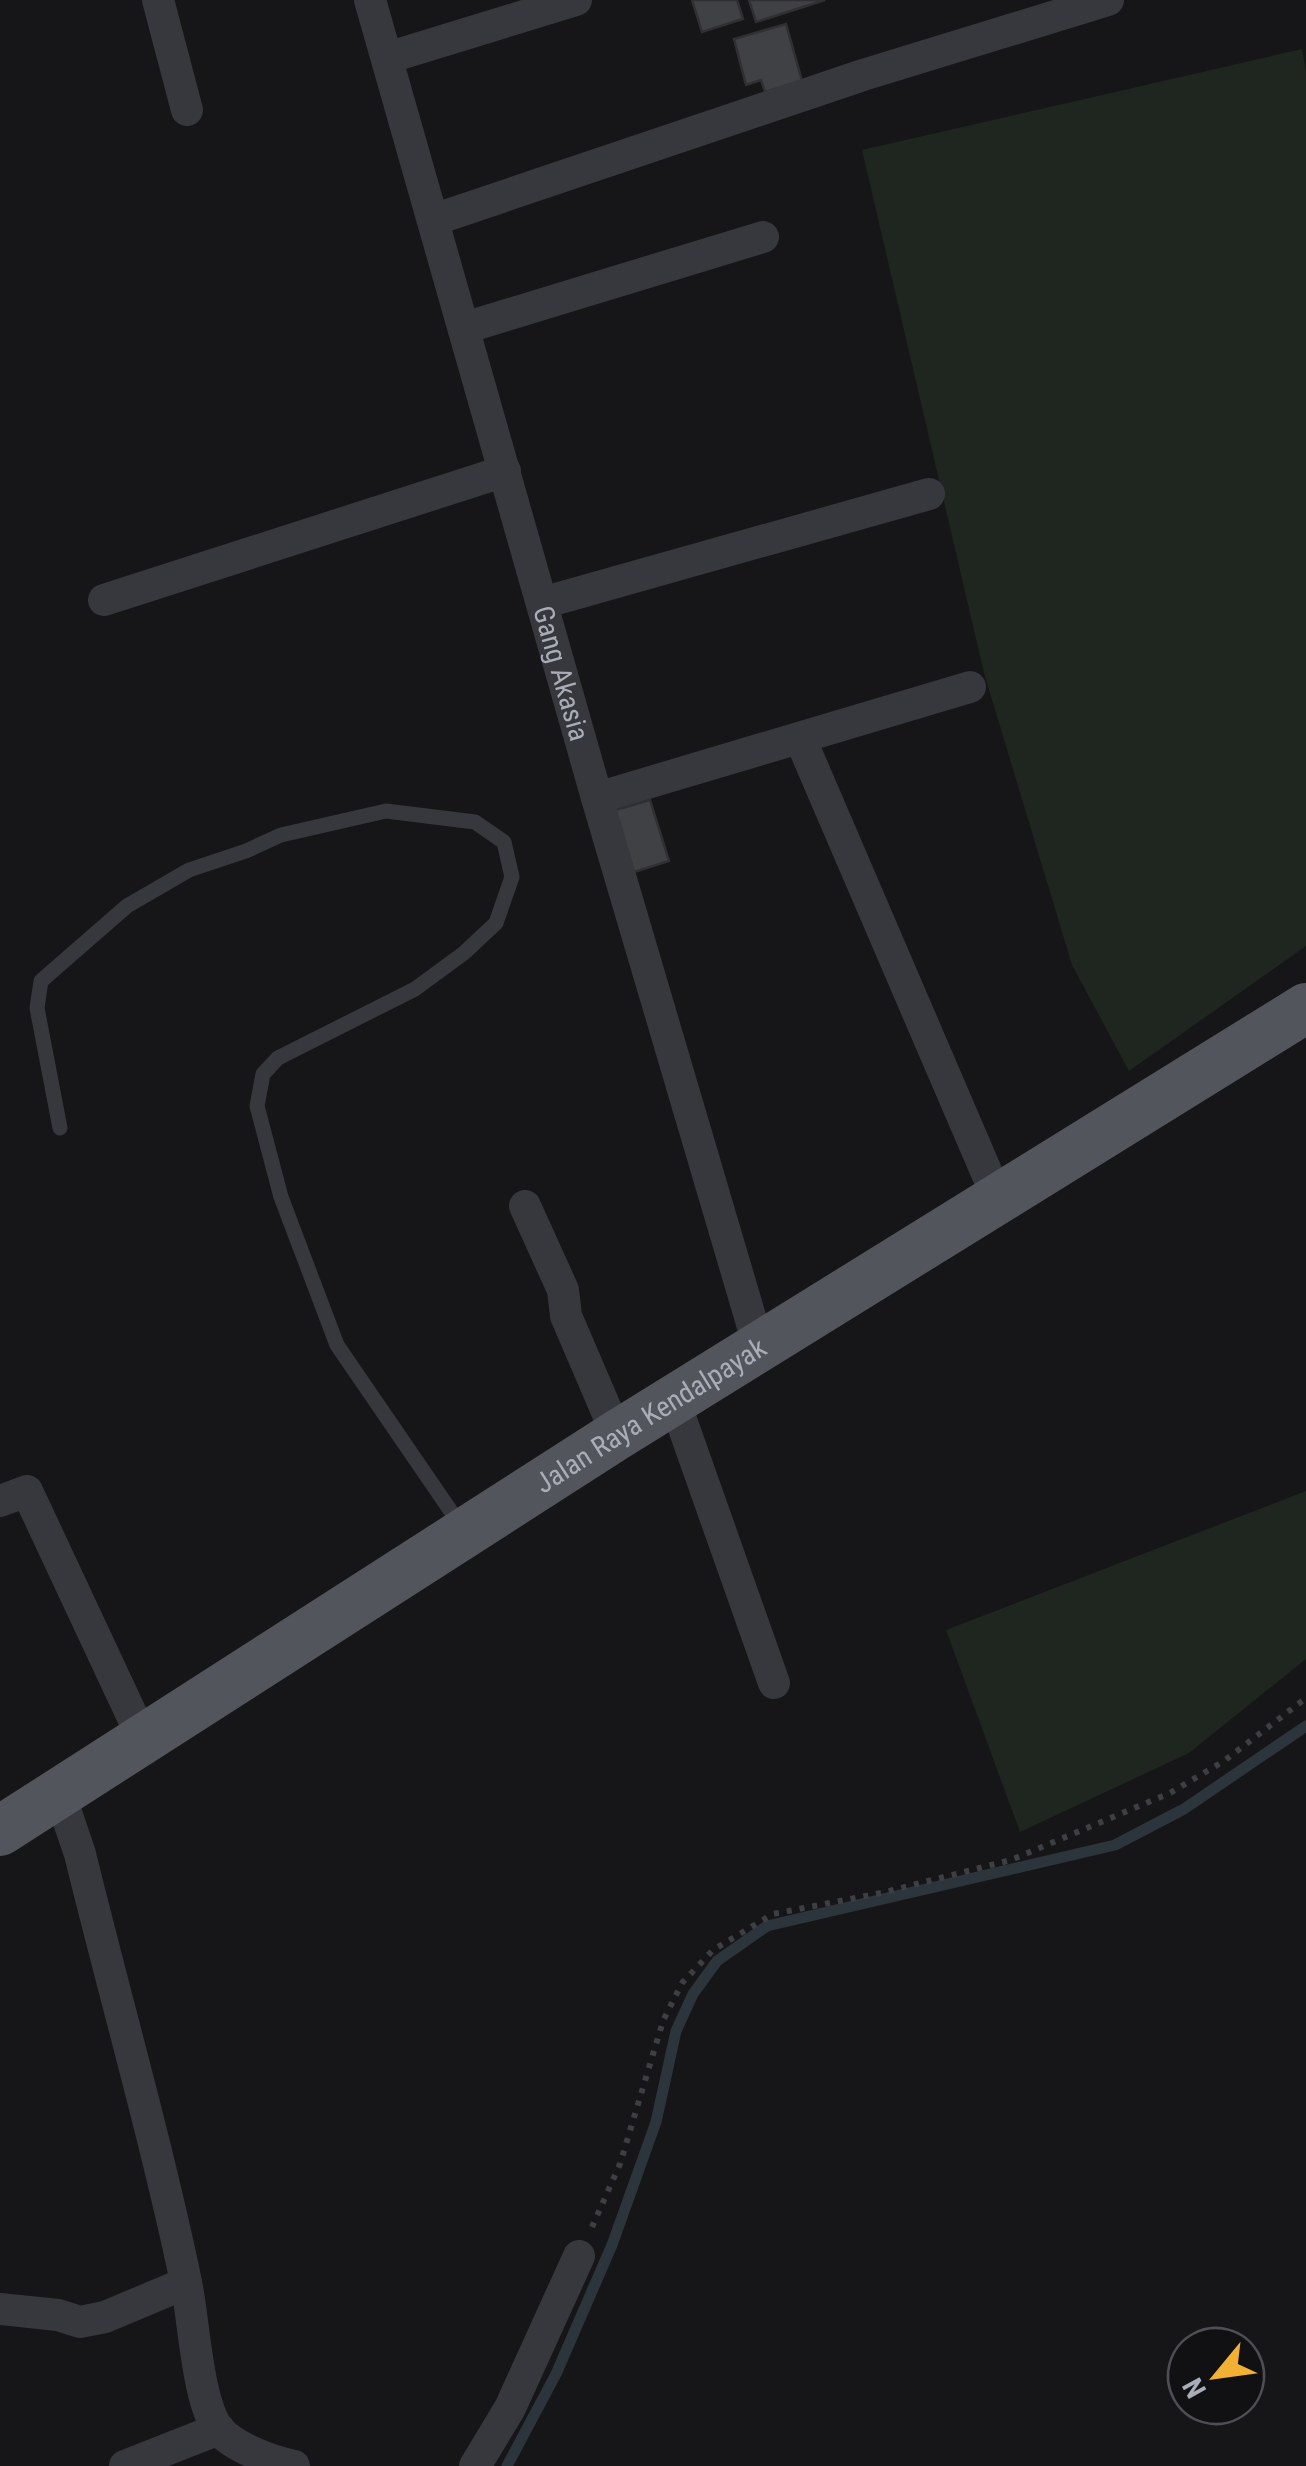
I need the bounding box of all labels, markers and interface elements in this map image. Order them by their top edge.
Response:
street label: Gang Akasia [526,602,596,745]
street label: Jalan Raya Kendalpayak [529,1331,772,1500]
north arrow [1166,2326,1266,2426]
text: N [1176,2372,1213,2403]

